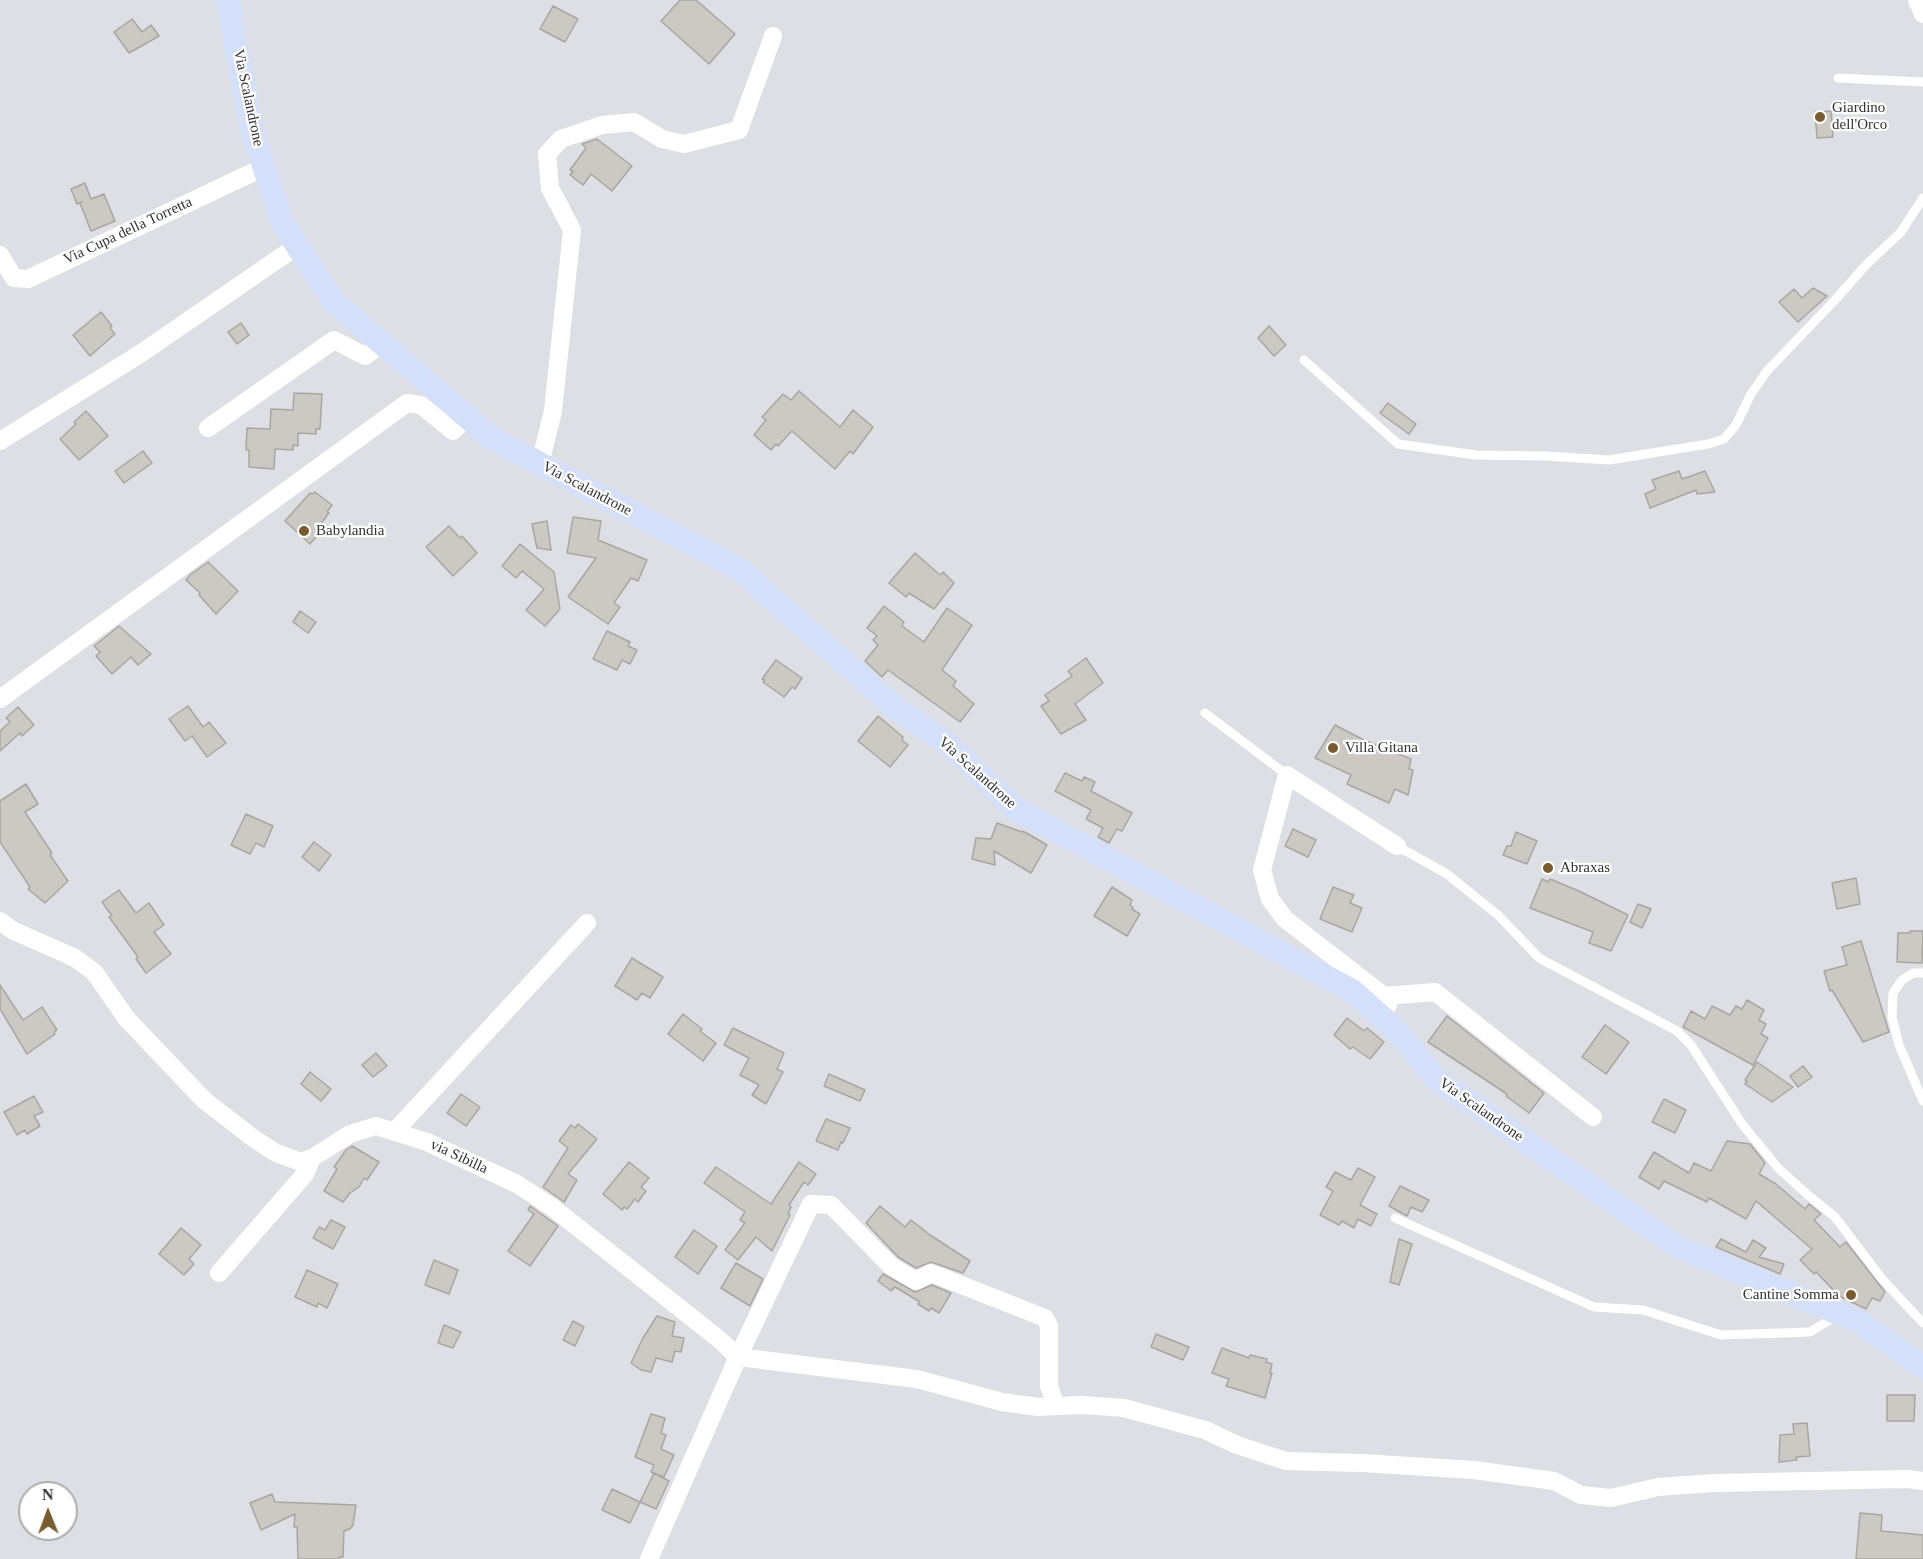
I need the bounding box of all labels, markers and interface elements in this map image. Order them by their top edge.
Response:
street label: Via Scalandrone [229,48,267,148]
place label: Giardino dell'Orco [1832,99,1887,134]
marker: Giardino dell'Orco [1813,110,1827,124]
street label: Via Cupa della Torretta [61,193,195,269]
street label: Via Scalandrone [539,458,635,520]
place label: Babylandia [316,522,384,540]
marker: Babylandia [297,524,311,538]
street label: Via Scalandrone [934,733,1020,813]
place label: Villa Gitana [1345,739,1418,757]
marker: Villa Gitana [1326,741,1340,755]
place label: Abraxas [1560,859,1610,877]
marker: Abraxas [1541,861,1555,875]
street label: Via Scalandrone [1435,1074,1527,1146]
street label: via Sibilla [427,1136,491,1178]
place label: Cantine Somma [1743,1286,1839,1304]
marker: Cantine Somma [1844,1288,1858,1302]
north arrow [18,1481,78,1541]
text: N [42,1486,54,1503]

